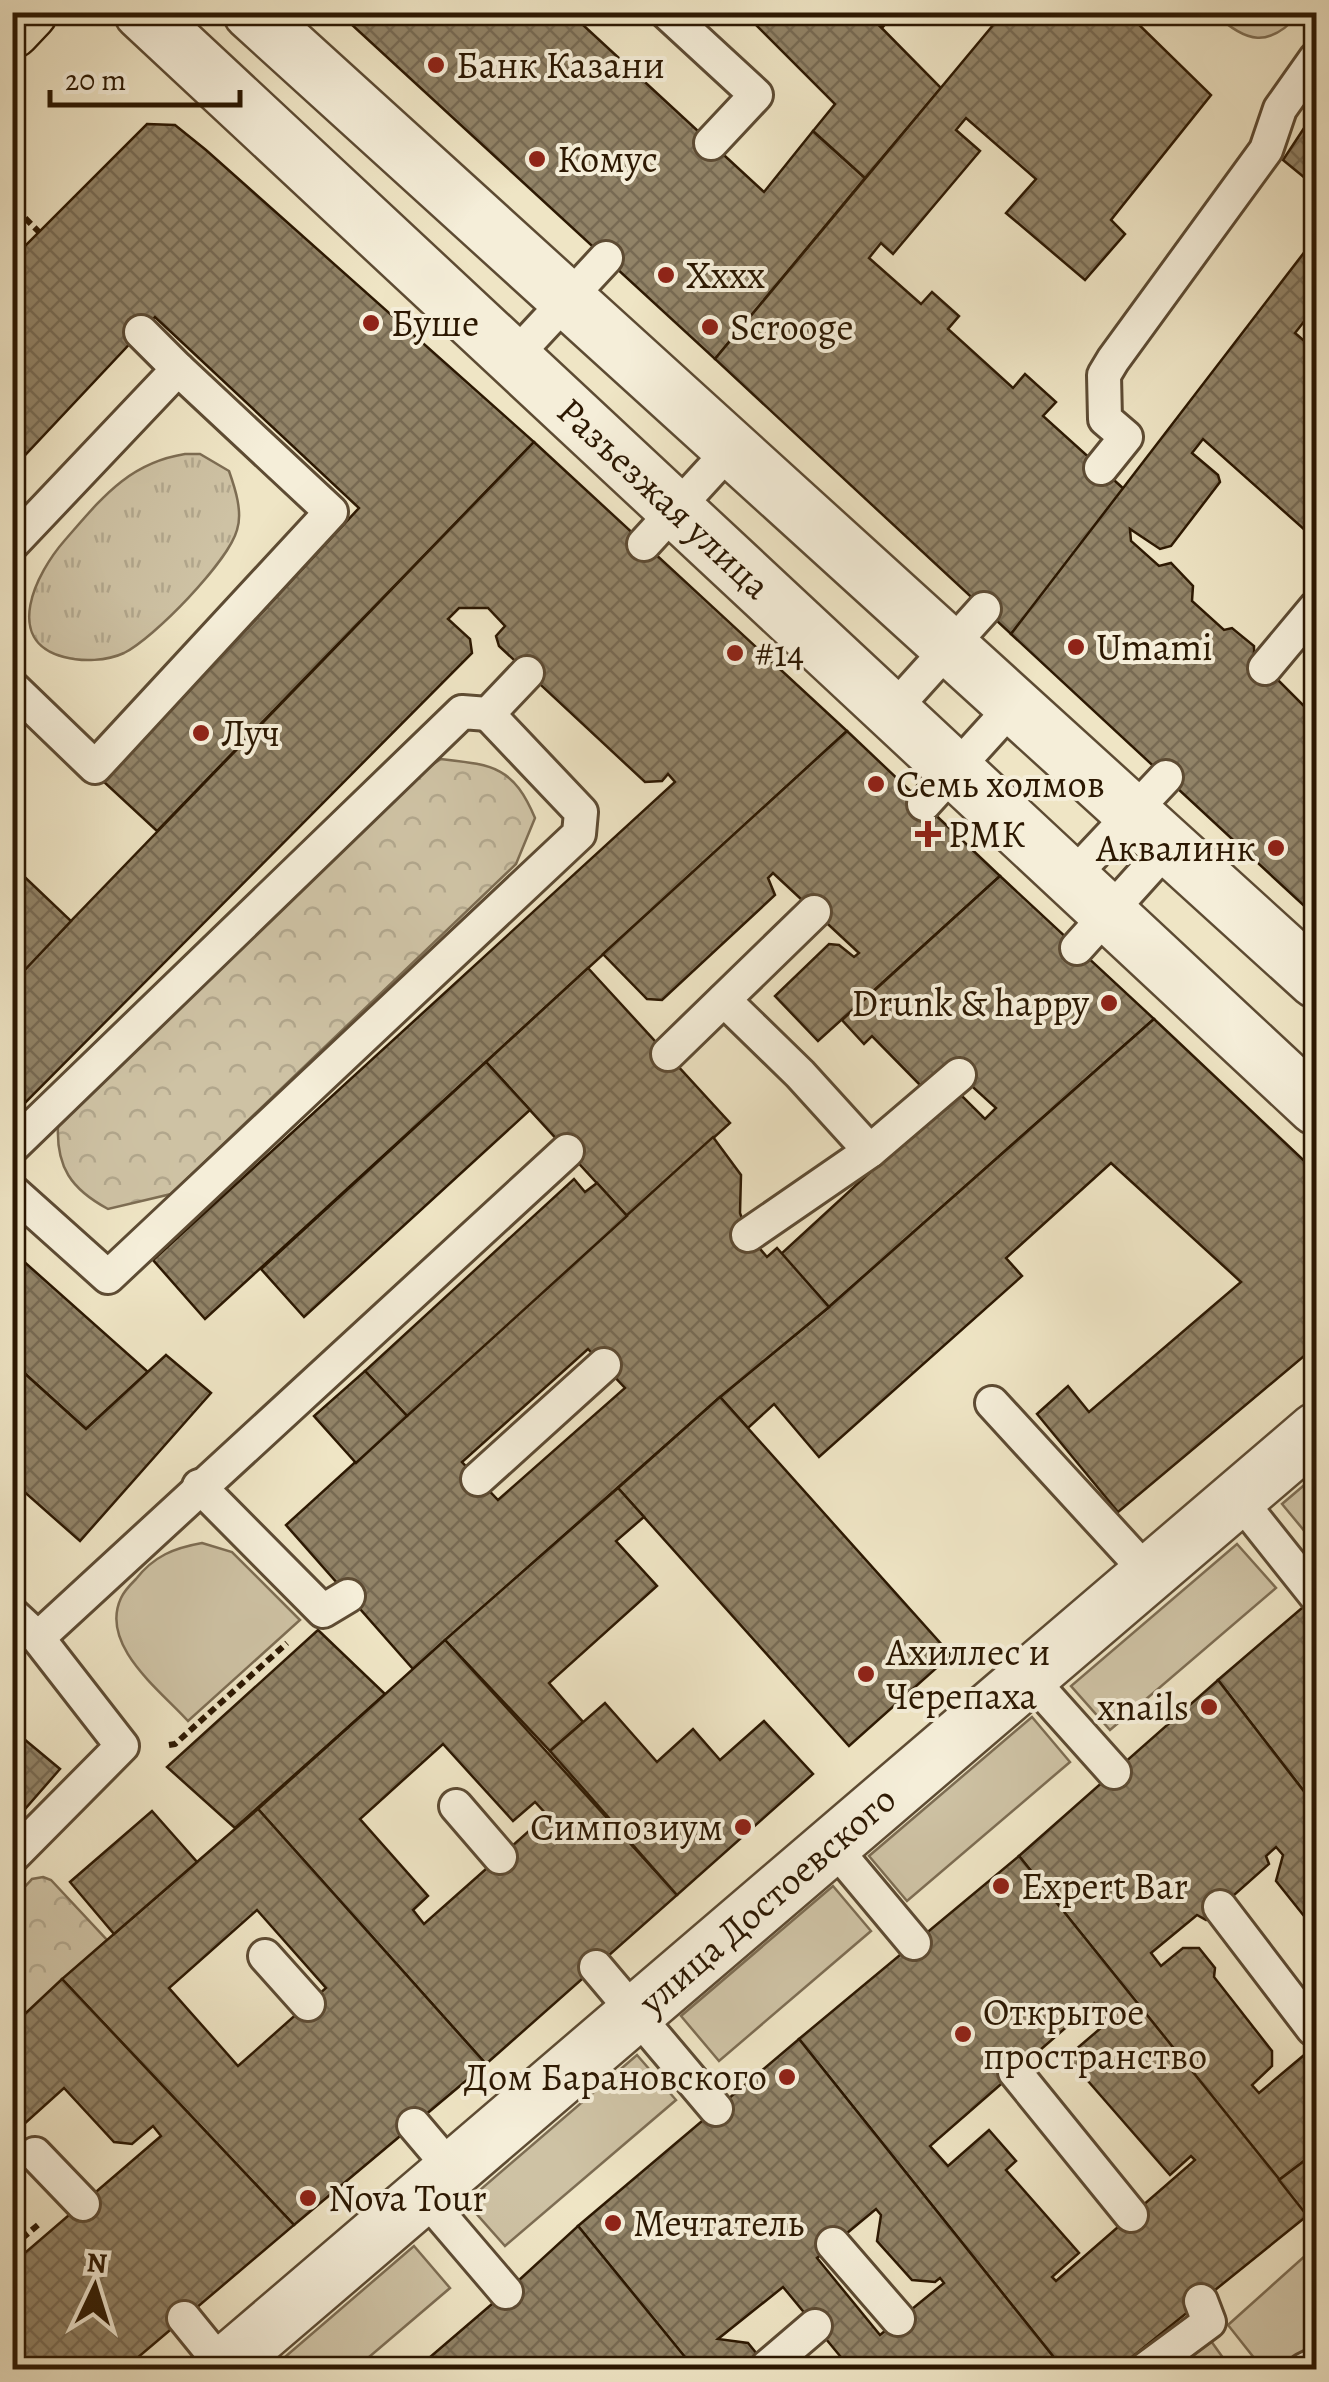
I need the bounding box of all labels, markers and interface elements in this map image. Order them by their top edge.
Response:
place label: Банк Казани [456,39,665,91]
scale bar [50,45,240,107]
marker: Банк Казани [425,54,447,76]
text: 20 m [65,60,126,100]
place label: Комус [557,133,658,185]
marker: Комус [526,148,548,170]
place label: Xxxx [686,249,765,301]
marker: Xxxx [655,264,677,286]
place label: Буше [391,297,479,349]
place label: Scrooge [730,301,854,353]
marker: Буше [360,312,382,334]
marker: Scrooge [699,316,721,338]
street label: Разъезжая улица [546,385,782,611]
place label: Umami [1096,621,1213,673]
place label: #14 [755,627,804,679]
marker: Umami [1065,636,1087,658]
marker: #14 [724,642,746,664]
place label: Луч [221,707,280,759]
marker: Луч [190,722,212,744]
place label: Семь холмов [896,758,1105,810]
marker: Семь холмов [865,773,887,795]
place label: РМК [948,808,1025,860]
place label: Аквалинк [1095,822,1256,874]
marker: РМК [917,823,939,845]
marker: Аквалинк [1265,837,1287,859]
place label: Drunk & happy [851,977,1090,1029]
marker: Drunk & happy [1098,992,1120,1014]
place label: Ахиллес и Черепаха [885,1626,1050,1722]
marker: Ахиллес и Черепаха [855,1663,877,1685]
place label: xnails [1097,1681,1189,1733]
marker: xnails [1198,1696,1220,1718]
street label: улица Достоевского [626,1774,907,2027]
place label: Симпозиум [530,1801,723,1853]
marker: Симпозиум [732,1816,754,1838]
place label: Expert Bar [1021,1860,1188,1912]
marker: Expert Bar [990,1875,1012,1897]
place label: Открытое пространство [983,1986,1207,2082]
marker: Открытое пространство [952,2023,974,2045]
place label: Дом Барановского [464,2051,767,2103]
marker: Дом Барановского [776,2066,798,2088]
place label: Nova Tour [328,2172,487,2224]
marker: Nova Tour [297,2187,319,2209]
place label: Мечтатель [633,2197,804,2249]
marker: Мечтатель [602,2212,624,2234]
north arrow [45,2237,145,2337]
text: N [85,2243,108,2283]

